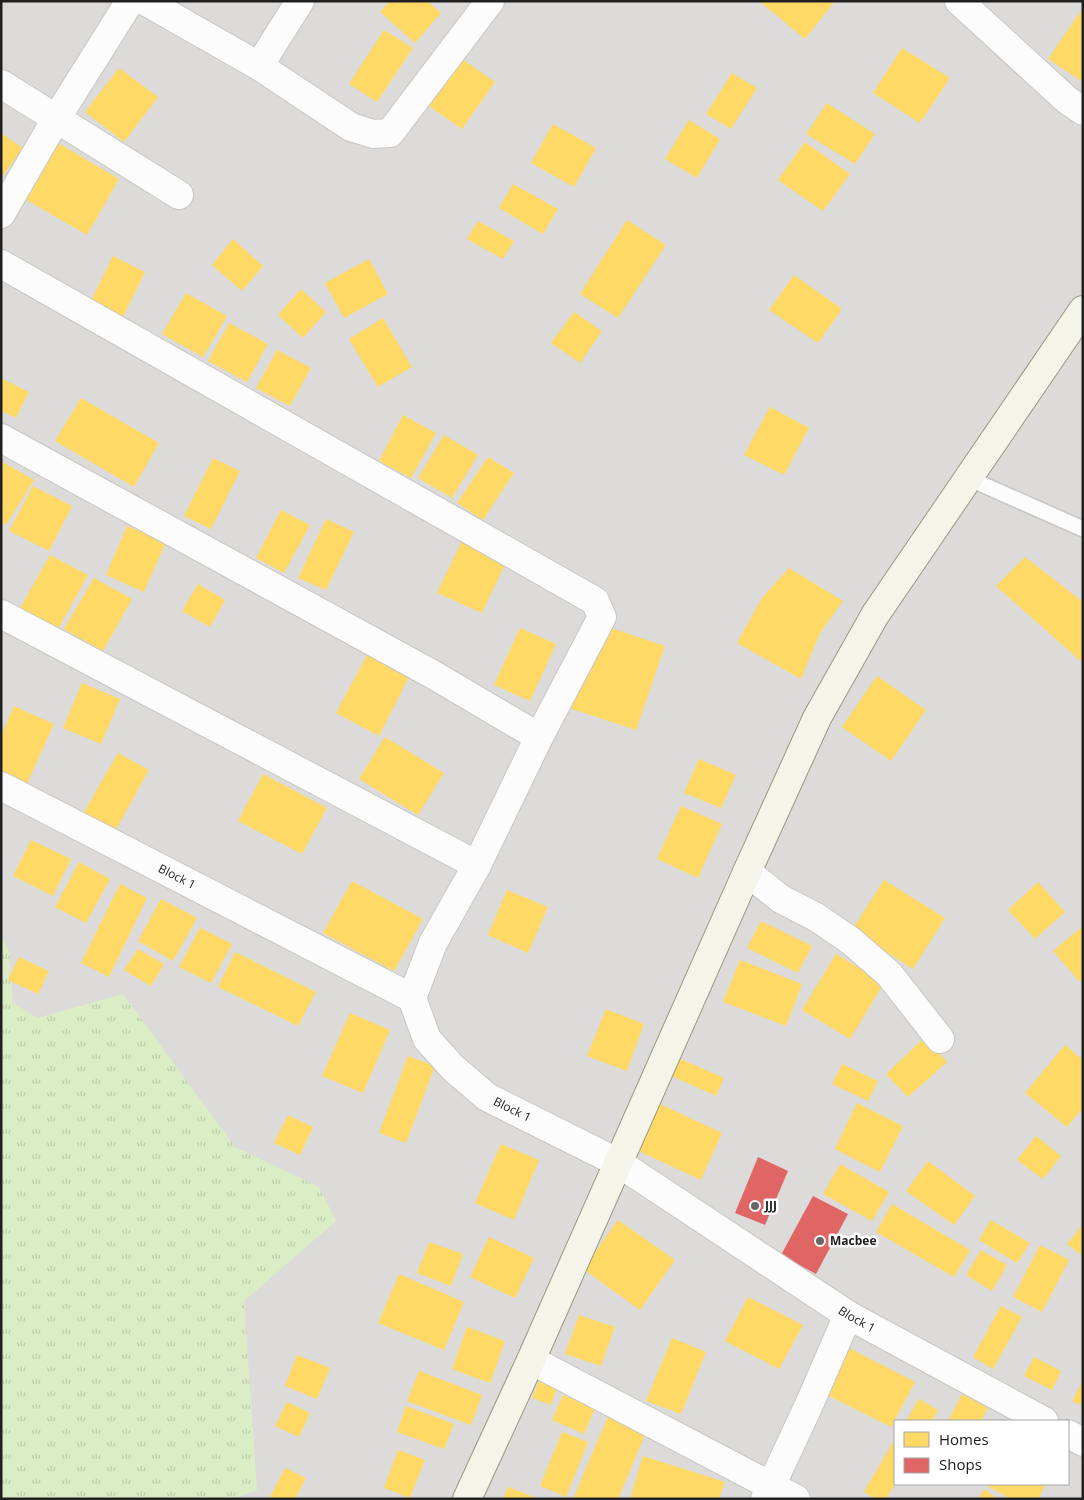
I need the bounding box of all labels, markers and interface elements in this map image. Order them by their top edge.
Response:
street label: Block 1 [155,860,199,893]
street label: Block 1 [491,1093,534,1126]
place label: JJJ [764,1197,777,1214]
marker: JJJ [749,1200,761,1212]
place label: Macbee [830,1232,877,1249]
marker: Macbee [814,1235,826,1247]
street label: Block 1 [835,1302,879,1336]
legend [894,1420,1069,1485]
text: Homes [939,1429,989,1449]
text: Shops [939,1454,982,1474]

